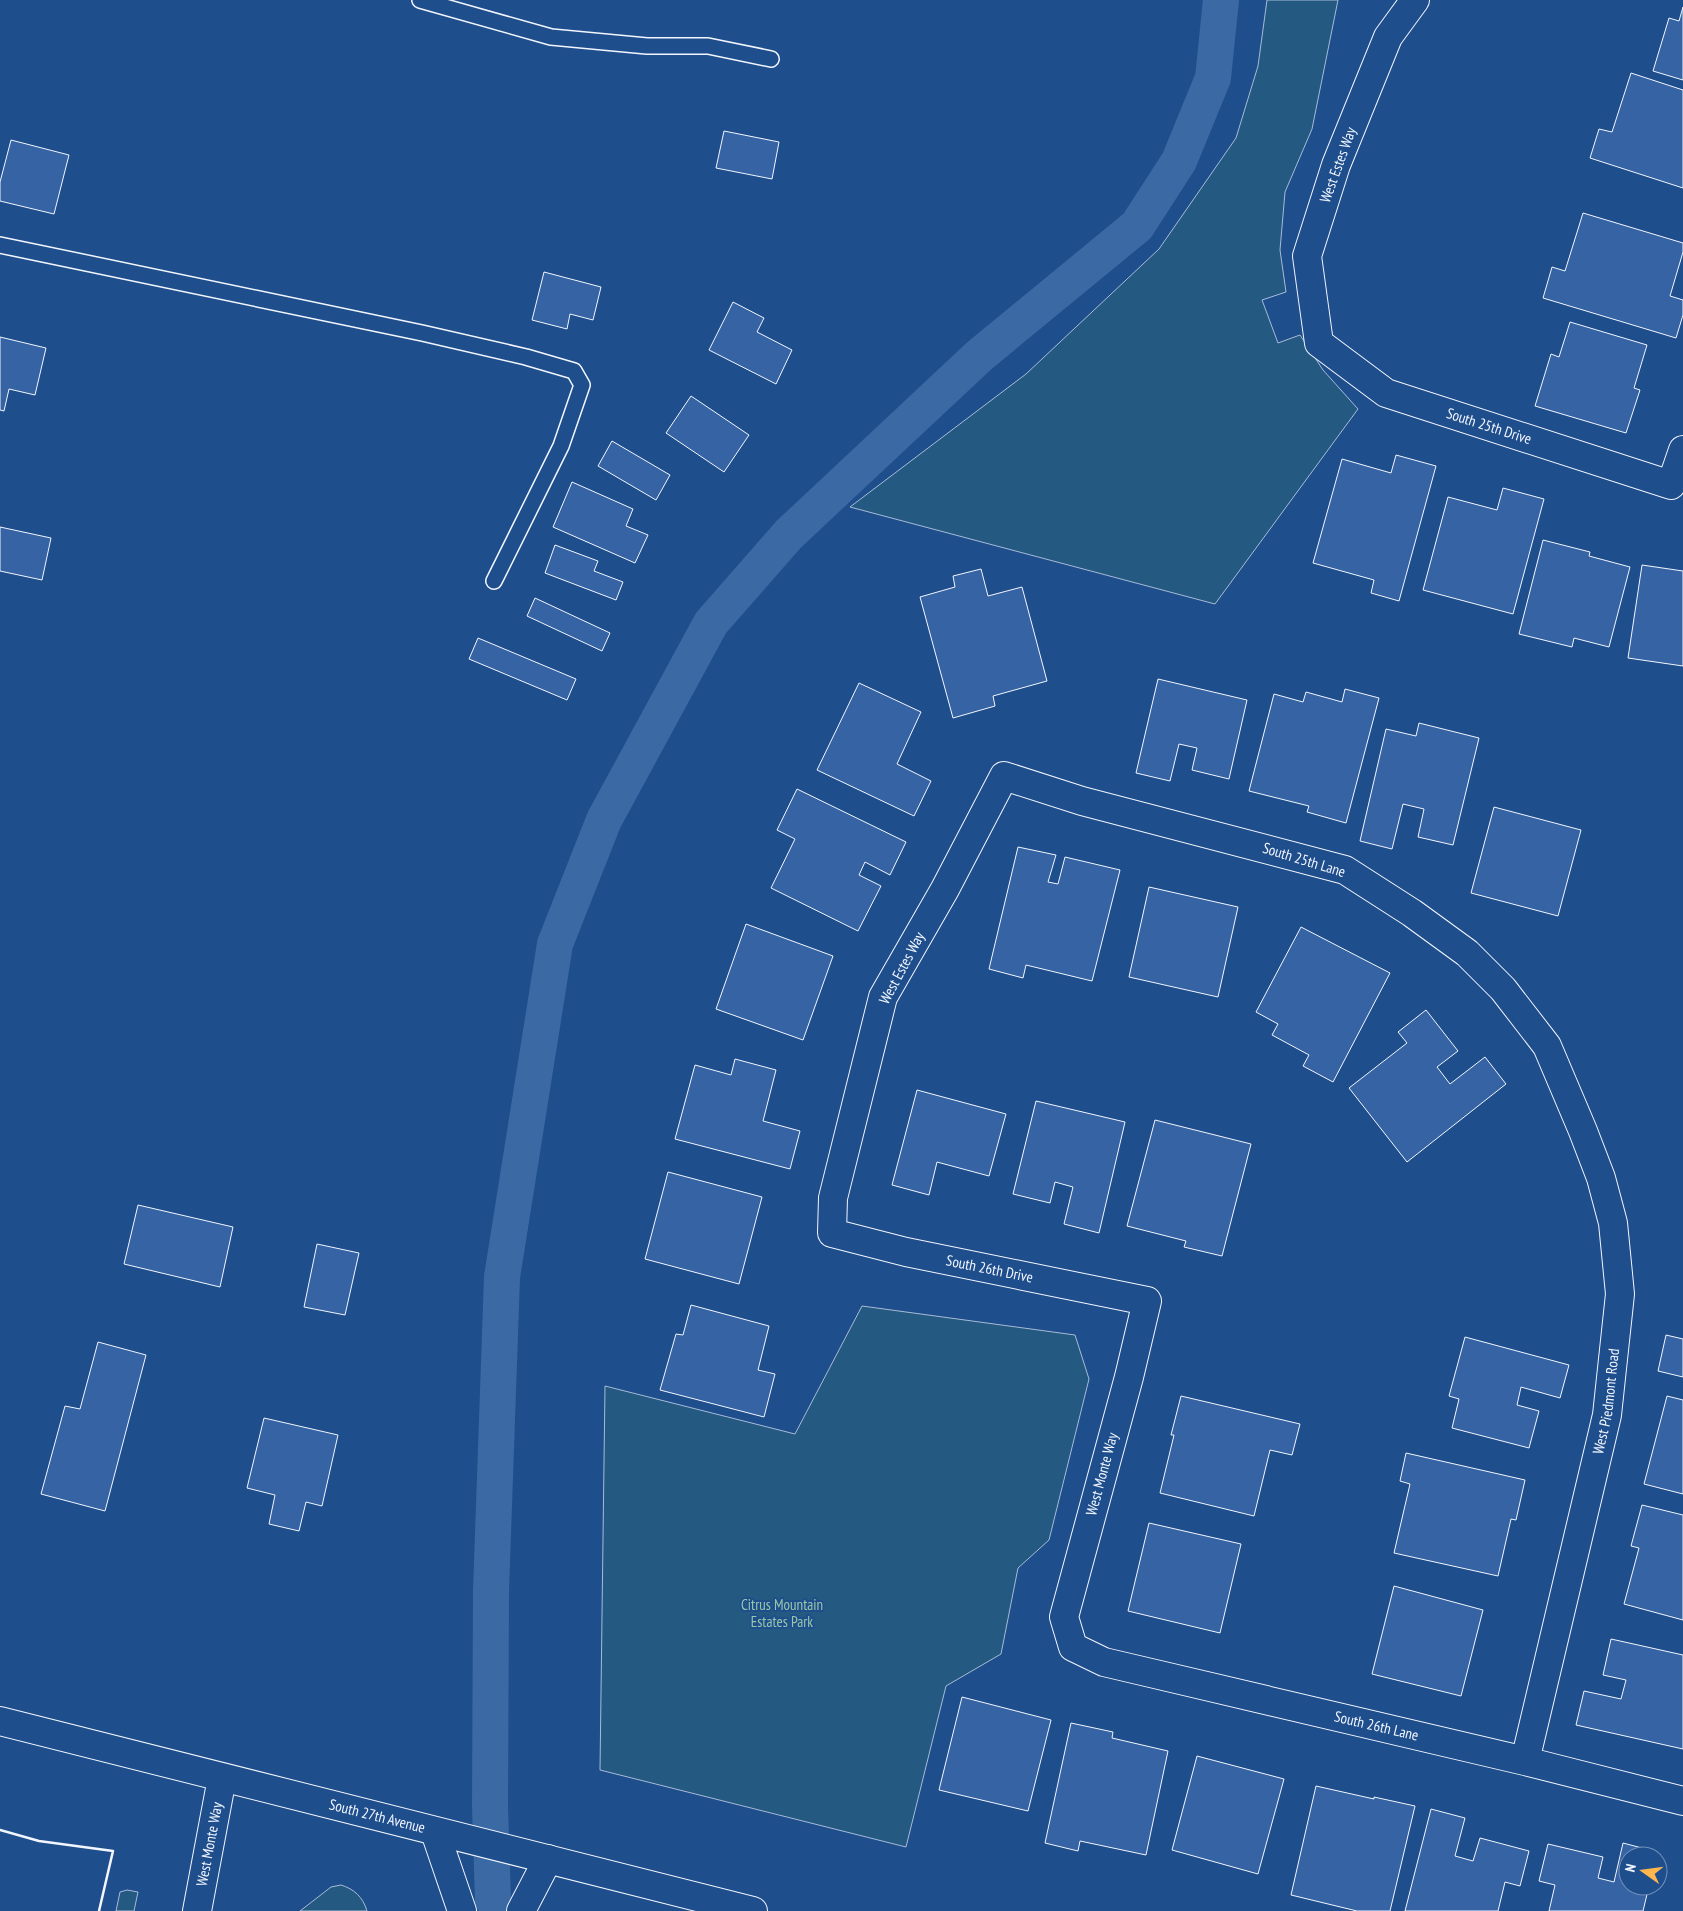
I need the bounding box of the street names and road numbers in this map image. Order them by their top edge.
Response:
street label: West Estes Way [1315,124,1360,205]
street label: South 25th Drive [1444,403,1534,448]
street label: South 25th Lane [1260,838,1348,881]
street label: West Estes Way [875,928,929,1007]
street label: South 26th Drive [945,1250,1035,1287]
street label: West Piedmont Road [1588,1348,1623,1456]
street label: West Monte Way [1081,1430,1122,1517]
street label: South 26th Lane [1333,1707,1420,1745]
street label: South 27th Avenue [327,1794,427,1837]
street label: West Monte Way [192,1800,226,1888]

